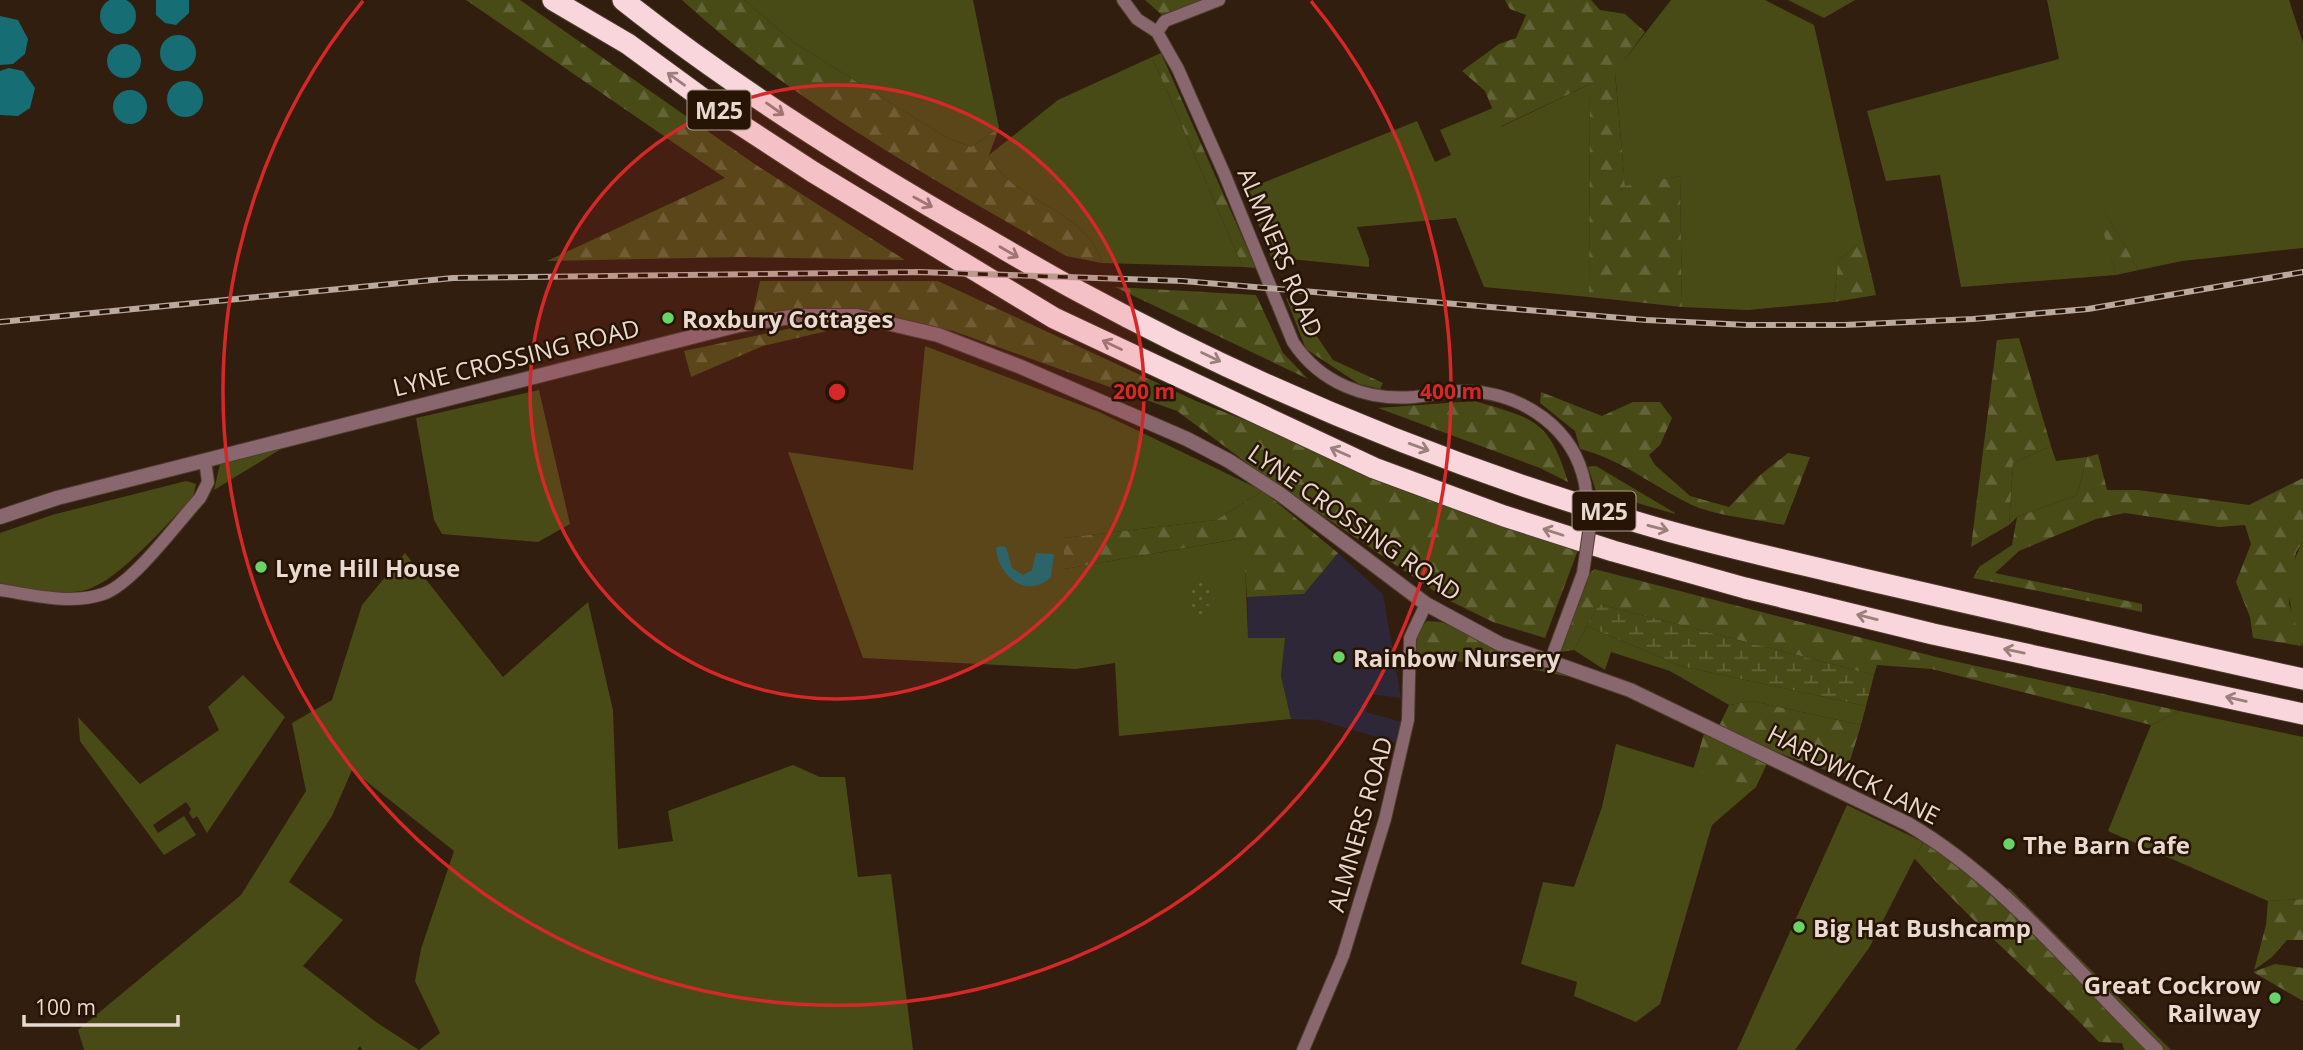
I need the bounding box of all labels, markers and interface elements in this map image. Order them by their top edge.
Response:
one-way arrow [667,71,686,86]
road number: M25 [688,90,750,130]
one-way arrow [765,102,784,116]
street label: ALMNERS ROAD [1230,162,1332,342]
one-way arrow [912,196,933,209]
one-way arrow [998,246,1019,259]
place label: Roxbury Cottages [682,302,894,335]
street label: LYNE CROSSING ROAD [389,310,643,404]
marker: Roxbury Cottages [660,310,676,326]
one-way arrow [1101,338,1122,351]
one-way arrow [1200,352,1221,365]
text: 200 m [1113,377,1175,405]
text: 400 m [1420,377,1482,405]
centre of rings [825,380,849,404]
street label: LYNE CROSSING ROAD [1242,436,1468,608]
one-way arrow [1408,442,1430,454]
one-way arrow [1329,445,1351,458]
road number: M25 [1572,491,1636,530]
one-way arrow [1646,522,1669,535]
one-way arrow [1542,525,1564,537]
place label: Lyne Hill House [275,551,460,584]
marker: Lyne Hill House [253,559,269,575]
one-way arrow [1856,610,1879,624]
place label: Rainbow Nursery [1353,641,1560,674]
one-way arrow [2003,643,2026,657]
marker: Rainbow Nursery [1331,649,1347,665]
one-way arrow [2225,691,2248,705]
street label: HARDWICK LANE [1762,716,1946,832]
street label: ALMNERS ROAD [1318,732,1400,916]
place label: The Barn Cafe [2023,828,2190,861]
marker: The Barn Cafe [2001,836,2017,852]
place label: Big Hat Bushcamp [1813,911,2031,944]
marker: Big Hat Bushcamp [1791,919,1807,935]
place label: Great Cockrow Railway [2084,968,2261,1029]
scale bar [24,984,178,1028]
marker: Great Cockrow Railway [2267,990,2283,1006]
text: 100 m [35,993,96,1021]

